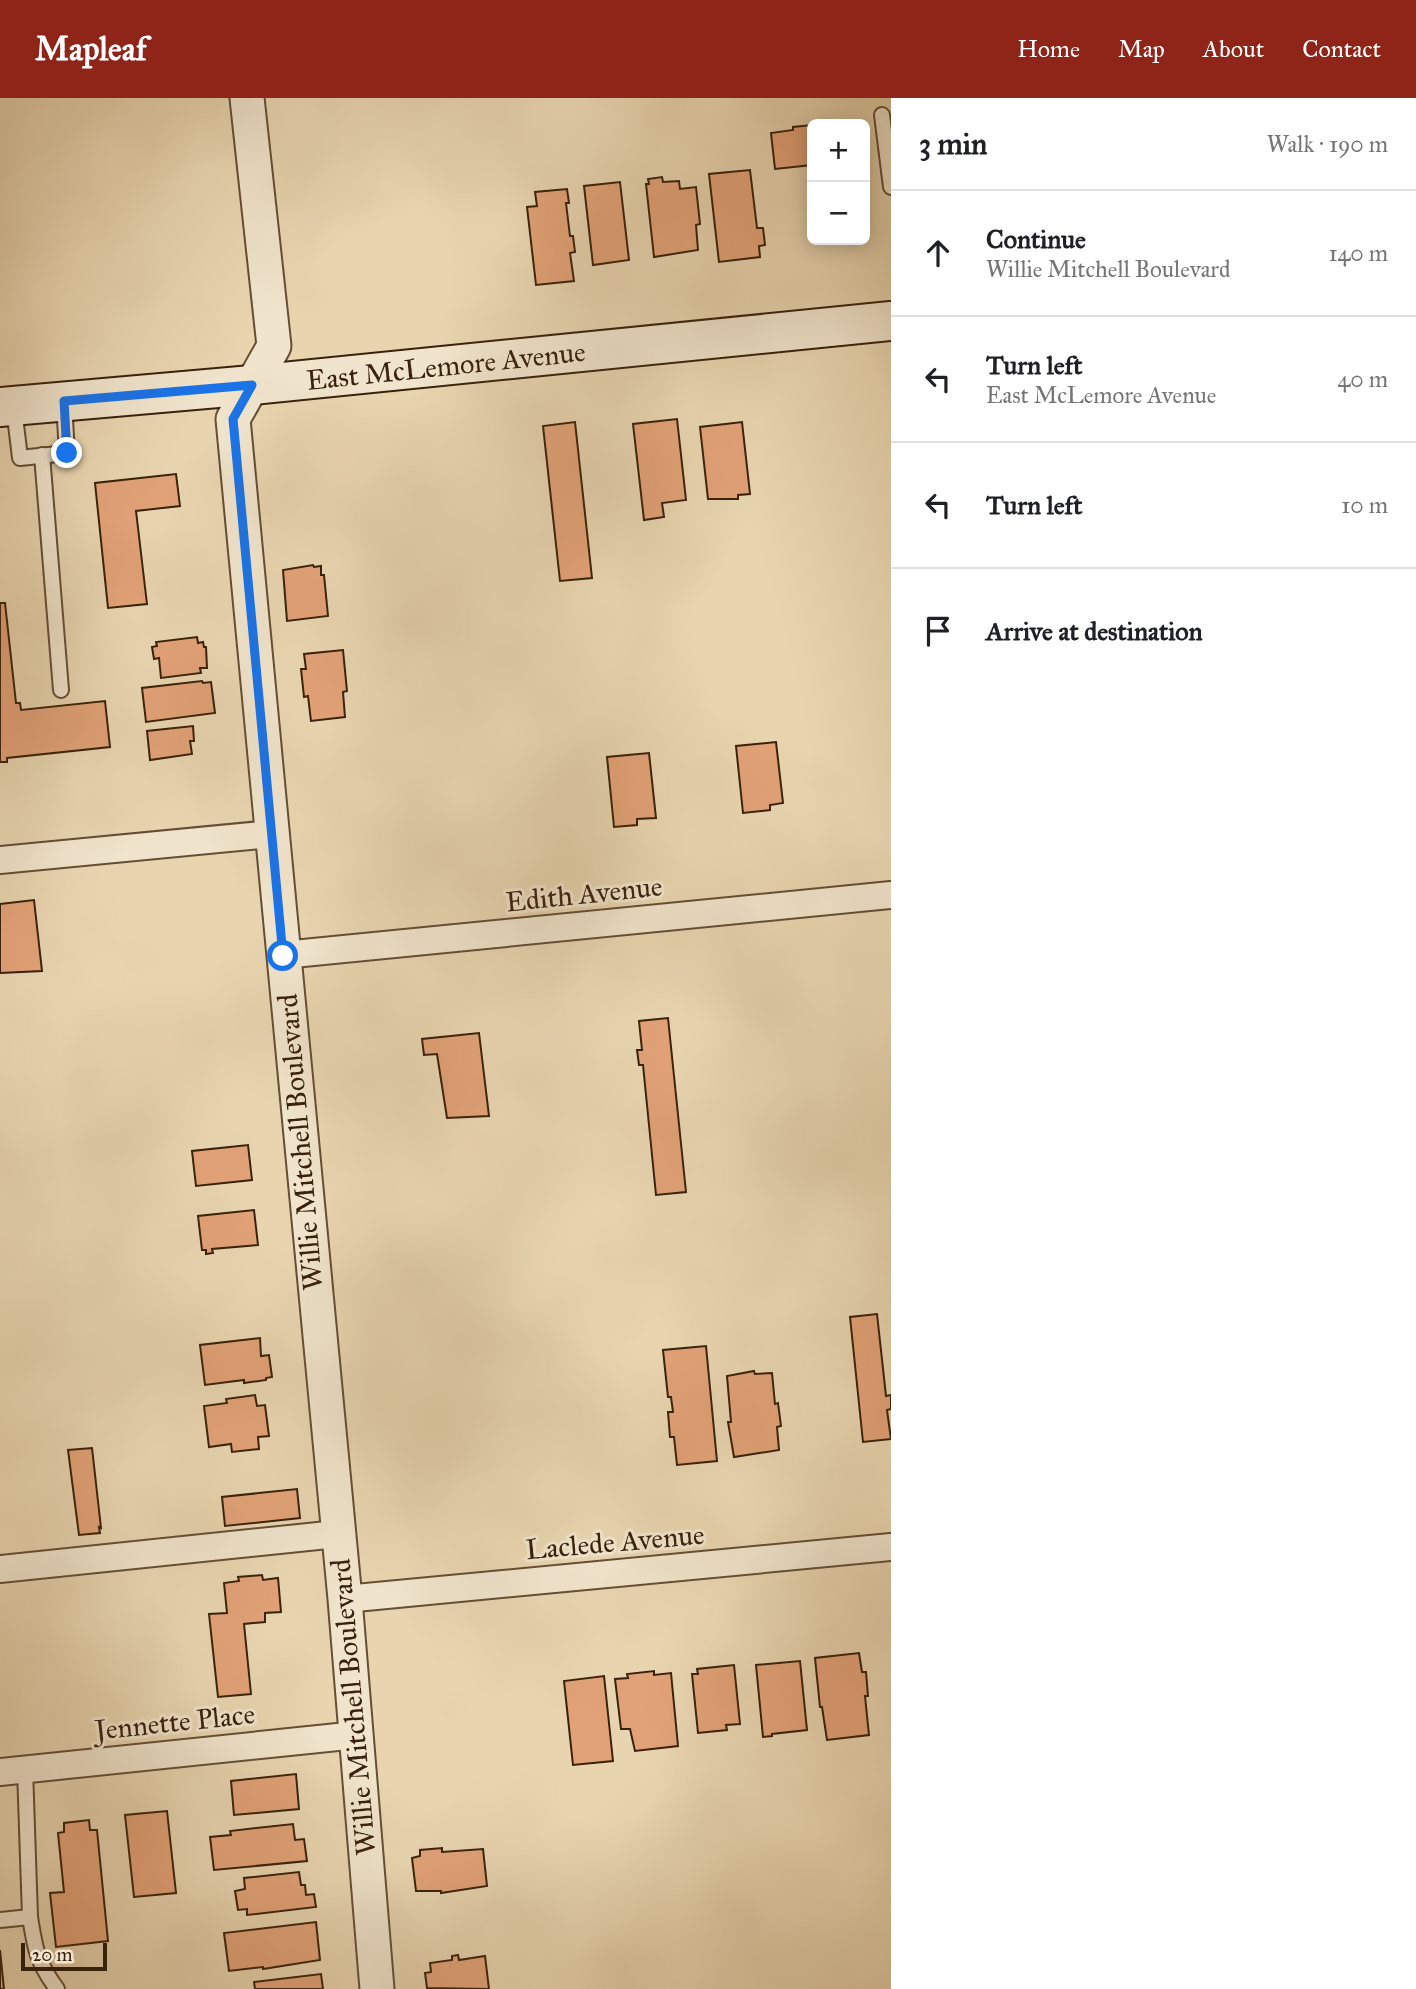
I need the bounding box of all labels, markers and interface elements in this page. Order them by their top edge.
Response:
text: Mapleaf [35,29,147,69]
text: Home [1017,34,1080,64]
text: Map [1118,34,1165,64]
text: About [1203,34,1264,64]
text: Contact [1302,34,1381,64]
map controls [807,119,870,245]
button: + [807,119,870,182]
text: 3 min [919,126,987,162]
text: Walk · 190 m [1267,130,1388,158]
button: − [807,182,870,245]
text: Continue [986,223,1086,255]
icon: ahead [919,234,957,272]
text: 140 m [1328,239,1388,267]
text: Willie Mitchell Boulevard [986,255,1230,283]
street label: East McLemore Avenue [305,334,587,398]
text: Turn left [986,349,1082,381]
icon: left [919,360,957,398]
text: 40 m [1338,365,1388,393]
text: East McLemore Avenue [986,381,1216,409]
route end [51,437,82,468]
icon: left [919,486,957,524]
text: Turn left [986,489,1082,521]
text: 10 m [1341,491,1388,519]
icon: arrive [919,612,957,650]
text: Arrive at destination [986,615,1203,647]
street label: Edith Avenue [504,868,664,920]
route start [267,940,298,971]
street label: Willie Mitchell Boulevard [270,992,330,1292]
street label: Laclede Avenue [524,1517,706,1567]
street label: Willie Mitchell Boulevard [323,1557,383,1857]
street label: Jennette Place [90,1696,257,1748]
scale bar [21,1940,107,1972]
text: 20 m [32,1943,73,1966]

